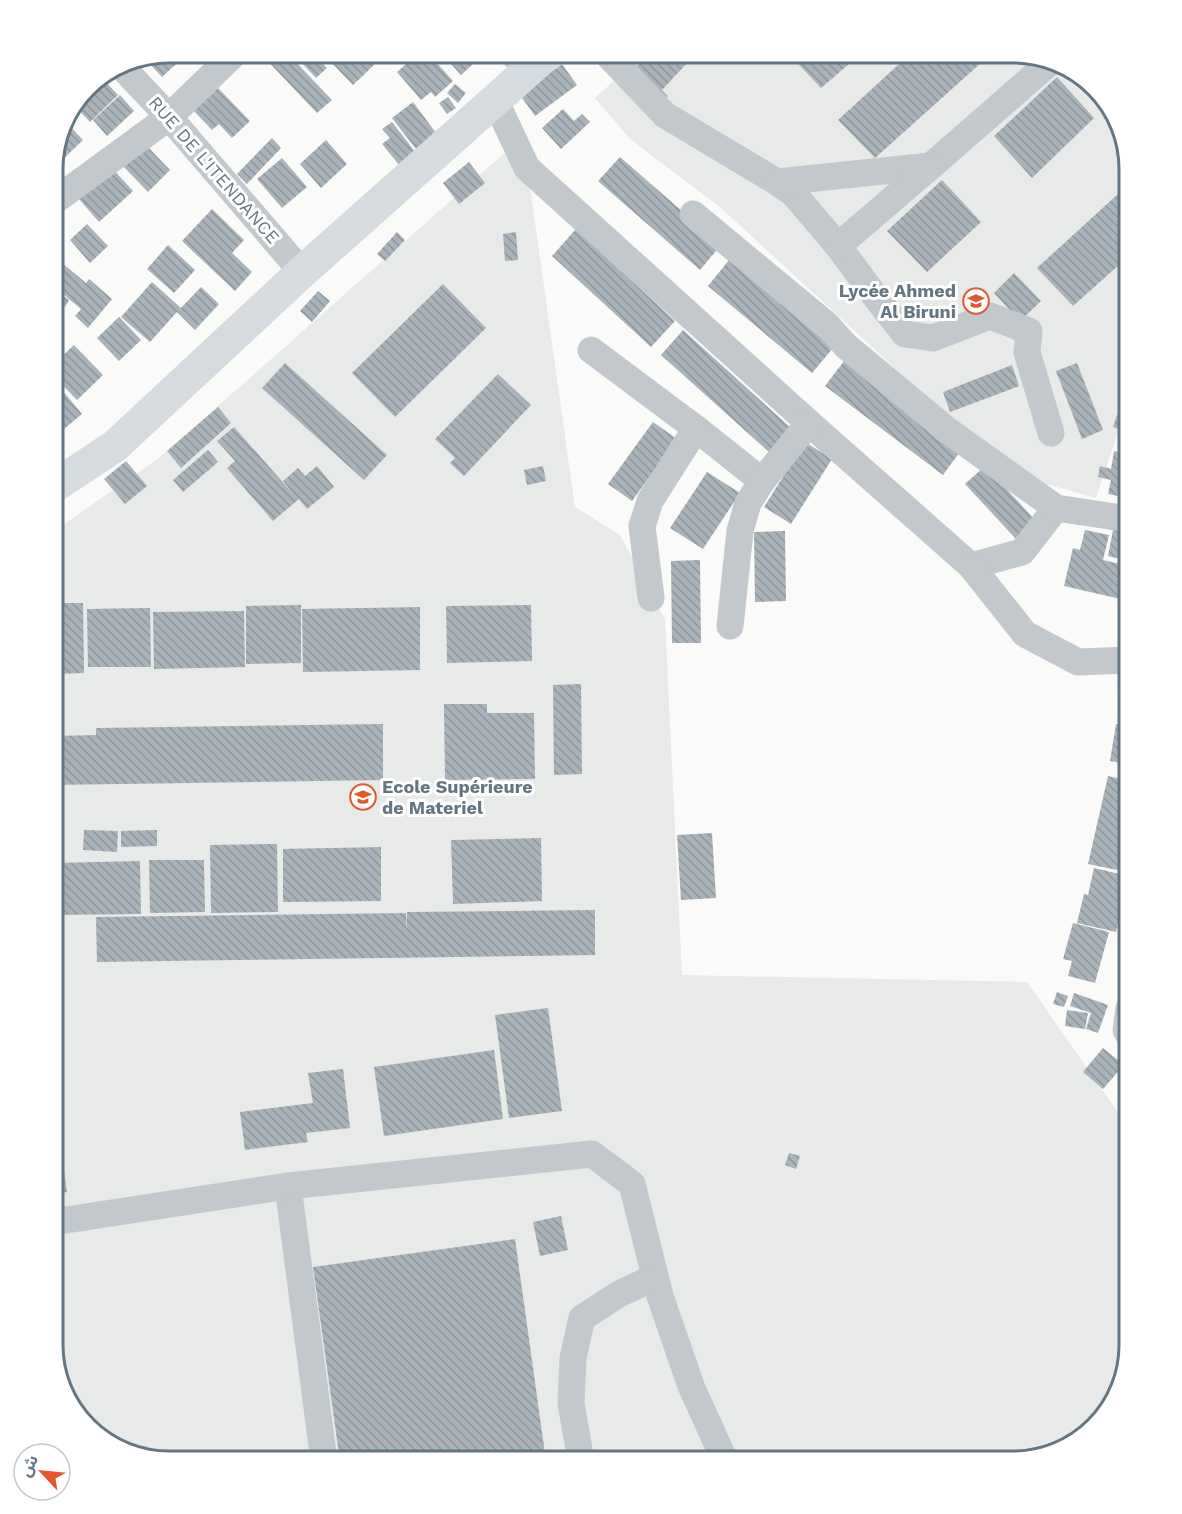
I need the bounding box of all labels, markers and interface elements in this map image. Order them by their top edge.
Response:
street label: RUE DE L'ITENDANCE [145,92,284,248]
place label: Lycée Ahmed Al Biruni [839,280,956,322]
school or university icon: Lycée Ahmed Al Biruni [961,286,991,316]
place label: Ecole Supérieure de Materiel [382,776,533,818]
school or university icon: Ecole Supérieure de Materiel [348,782,378,812]
north arrow [12,1442,72,1502]
text: ش [16,1452,42,1480]

